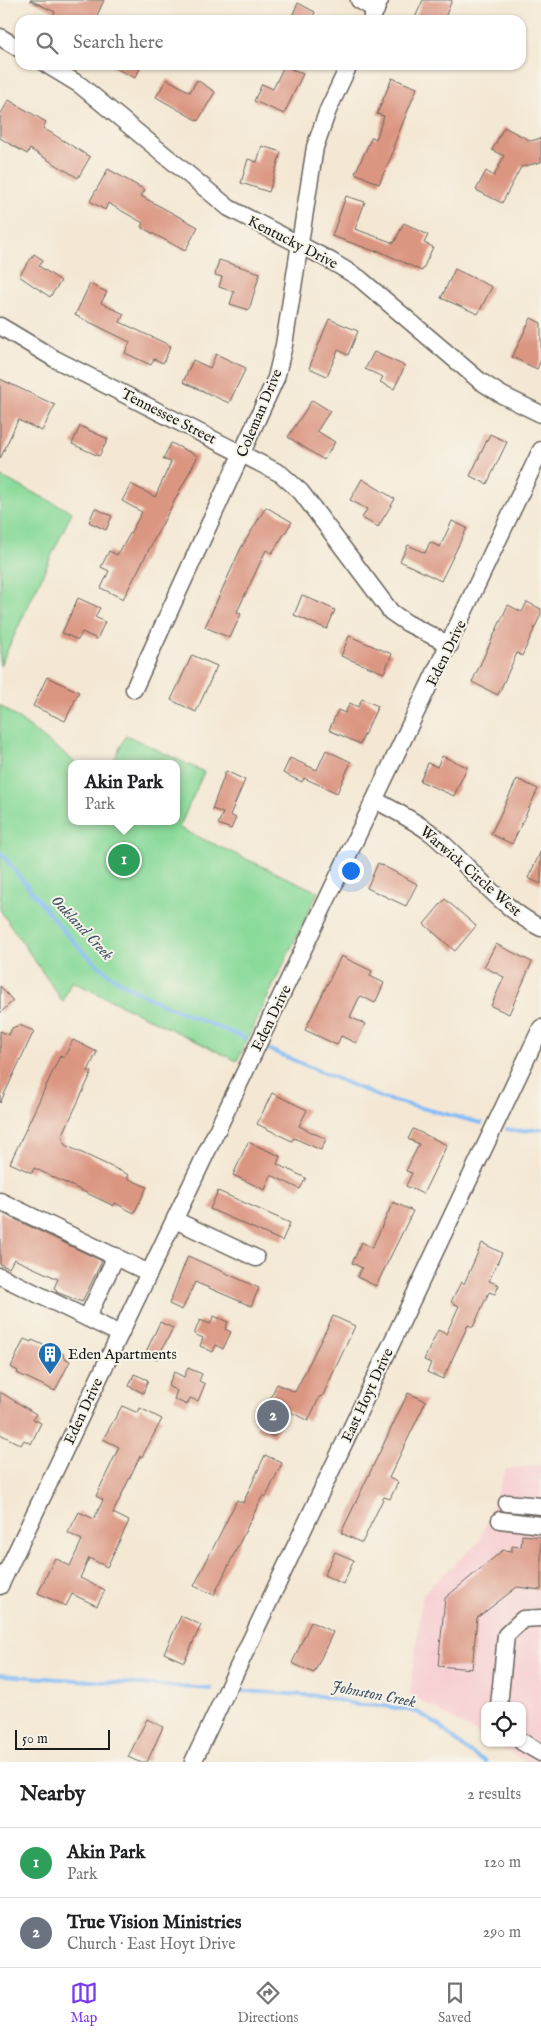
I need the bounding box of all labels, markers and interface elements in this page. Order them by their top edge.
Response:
search box [15,15,526,70]
icon: search [33,29,61,57]
text: Search here [73,31,164,55]
street label: Kentucky Drive [245,212,341,273]
street label: Coleman Drive [232,366,287,460]
street label: Tennessee Street [118,384,220,449]
street label: Eden Drive [422,617,471,690]
popup [68,760,180,825]
text: Akin Park [85,771,163,795]
text: Park [85,795,115,815]
street label: Warwick Circle West [416,822,525,921]
pin: 1 [108,841,140,879]
your location [338,858,364,884]
water label: Oakland Creek [46,891,117,966]
street label: Eden Drive [247,982,296,1055]
building icon: Eden Apartments [37,1341,63,1375]
place label: Eden Apartments [68,1345,177,1364]
street label: East Hoyt Drive [337,1345,398,1445]
street label: Eden Drive [60,1375,107,1448]
pin: 2 [257,1397,289,1435]
water label: Johnston Creek [330,1677,418,1713]
map controls [481,1702,526,1747]
button: locate [481,1702,526,1747]
scale bar [15,1727,110,1750]
text: 50 m [22,1730,48,1748]
text: Nearby [20,1781,85,1808]
text: 2 results [467,1785,521,1805]
text: Akin Park [67,1841,146,1865]
text: 1 [33,1853,39,1873]
text: 120 m [484,1853,521,1873]
text: Park [67,1865,97,1885]
text: True Vision Ministries [67,1911,241,1935]
text: 2 [32,1923,40,1943]
text: 290 m [483,1923,521,1943]
text: Church · East Hoyt Drive [67,1935,236,1955]
tab: Map [70,1979,98,2027]
tab: Directions [237,1979,298,2027]
tab: Saved [438,1979,471,2027]

